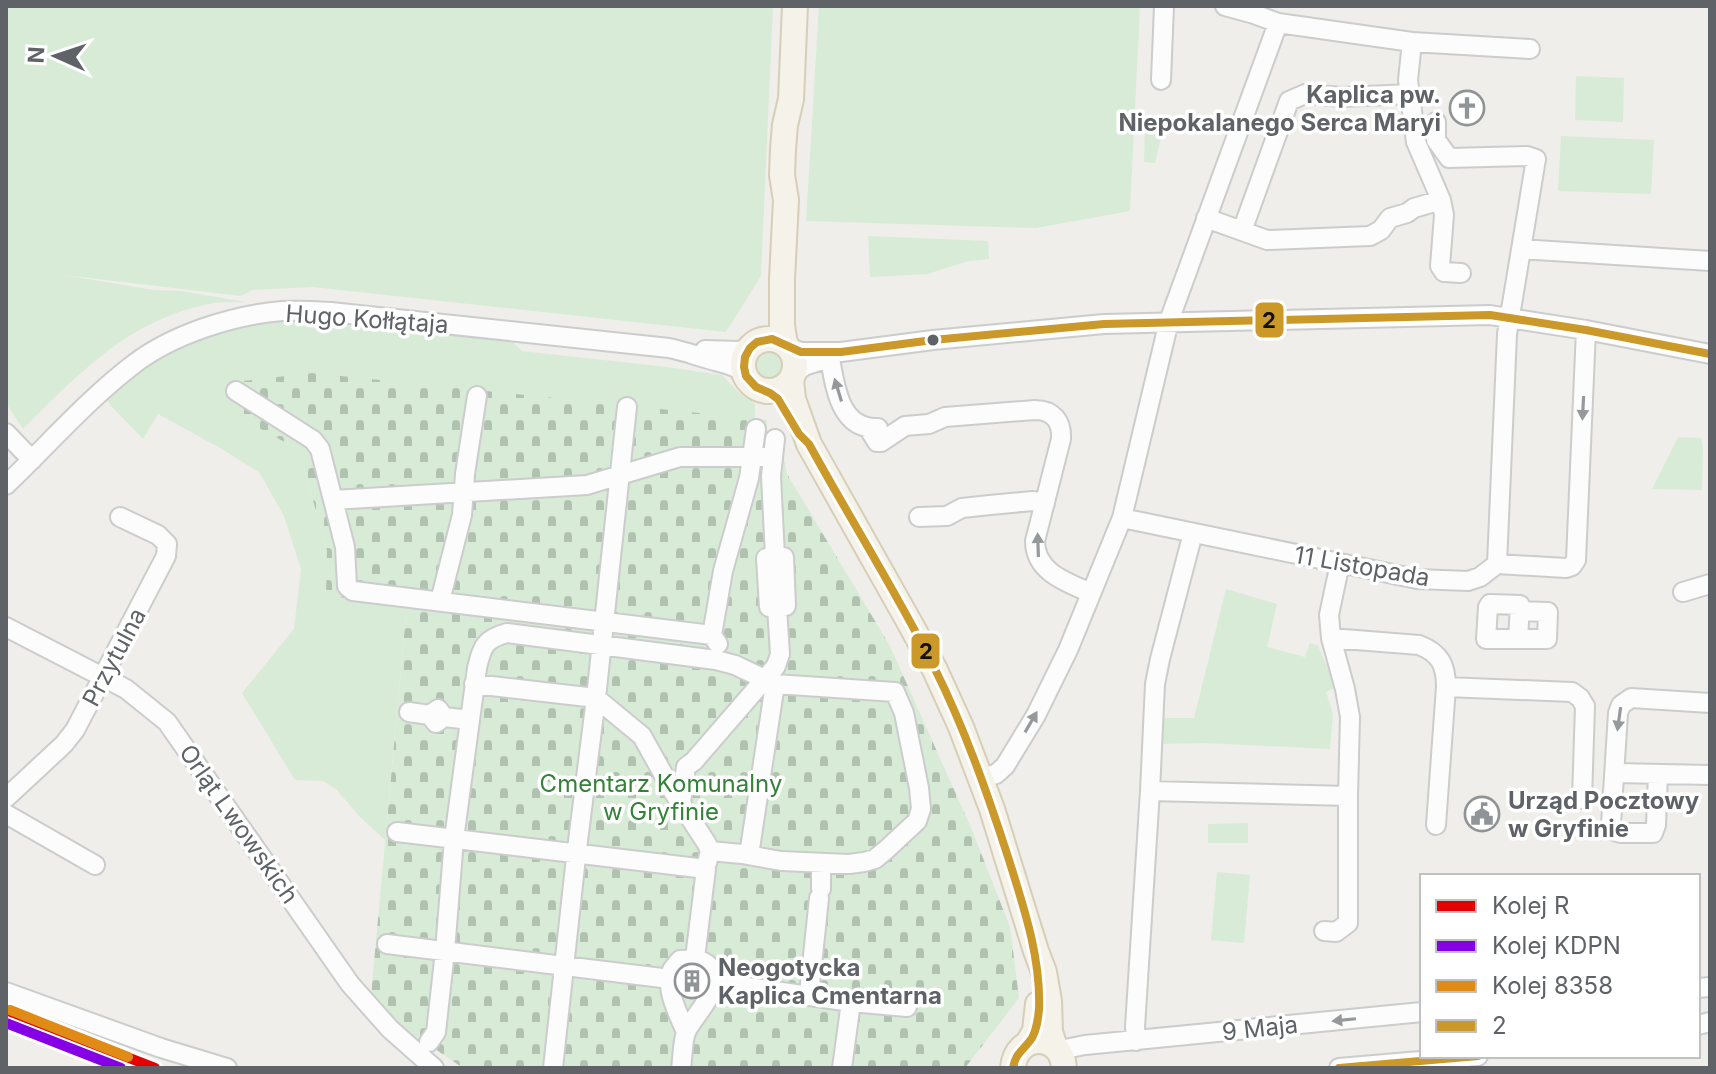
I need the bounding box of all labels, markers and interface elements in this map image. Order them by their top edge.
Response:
north arrow [16,16,96,96]
text: N [23,46,49,64]
place label: Kaplica pw. Niepokalanego Serca Maryi [1118,80,1441,137]
church icon: Kaplica pw. Niepokalanego Serca Maryi [1448,89,1486,127]
street label: Hugo Kołłątaja [285,299,449,339]
line badge: 2 [1254,301,1285,339]
text: 2 [1262,307,1276,333]
unlabelled marker [925,332,941,348]
one-way arrow [831,378,843,402]
one-way arrow [1576,396,1589,421]
one-way arrow [1032,532,1044,557]
street label: 11 Listopada [1292,540,1432,592]
street label: Przytulna [76,603,152,711]
line badge: 2 [910,632,941,670]
text: 2 [919,638,933,664]
one-way arrow [1612,706,1625,731]
one-way arrow [1024,711,1038,733]
street label: Orląt Lwowskich [173,739,305,909]
park label: Cmentarz Komunalny w Gryfinie [540,769,782,826]
place label: Urząd Pocztowy w Gryfinie [1508,786,1700,843]
public building icon: Urząd Pocztowy w Gryfinie [1463,795,1501,833]
legend [1420,874,1700,1058]
text: Kolej R [1492,891,1569,920]
text: Kolej KDPN [1492,931,1621,960]
place label: Neogotycka Kaplica Cmentarna [718,953,942,1010]
building icon: Neogotycka Kaplica Cmentarna [673,962,711,1000]
text: Kolej 8358 [1492,971,1613,1000]
street label: 9 Maja [1221,1010,1299,1046]
text: 2 [1492,1011,1507,1040]
one-way arrow [1331,1014,1356,1027]

